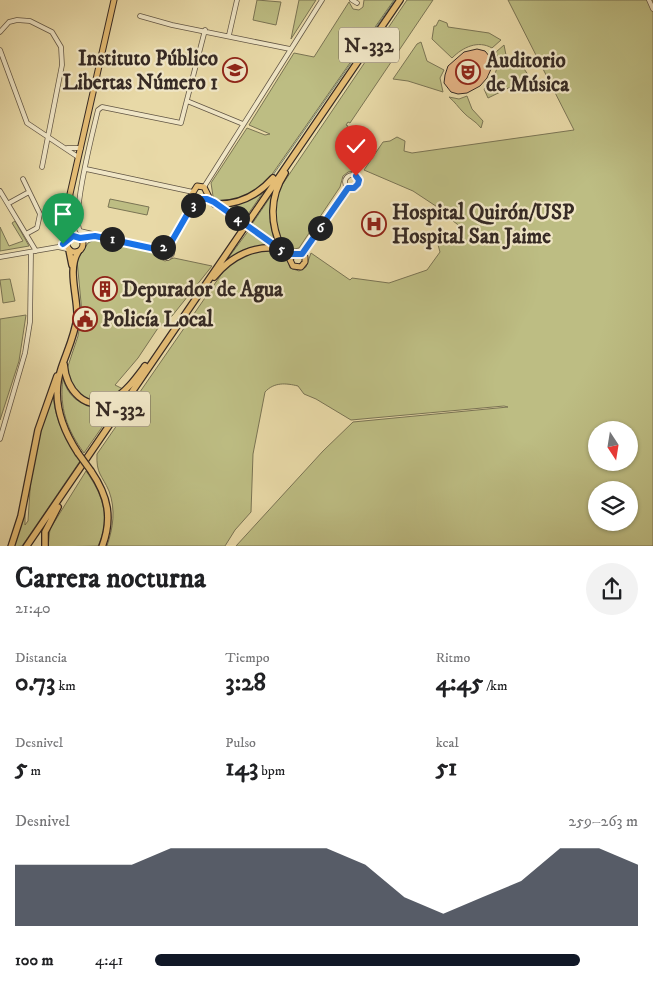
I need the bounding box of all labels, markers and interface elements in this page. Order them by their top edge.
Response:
road number: N-332 [339,28,399,62]
place label: Instituto Público Libertas Número 1 [62,46,218,96]
place label: Auditorio de Música [485,48,570,98]
school or university icon: Instituto Público Libertas Número 1 [222,57,248,83]
theatre icon: Auditorio de Música [455,59,481,85]
pin [335,125,377,176]
icon: check [342,132,370,160]
pin: 3 [180,192,206,218]
pin [42,193,84,244]
text: 3 [191,196,196,214]
icon: arrive [49,200,77,228]
place label: Hospital Quirón/USP Hospital San Jaime [392,200,575,250]
pin: 4 [224,206,250,230]
text: 4 [233,209,242,227]
hospital icon: Hospital Quirón/USP Hospital San Jaime [361,211,387,237]
pin: 6 [308,216,332,240]
text: 6 [317,219,324,237]
pin: 1 [100,226,124,252]
text: 1 [110,230,115,248]
pin: 2 [150,234,176,260]
pin: 5 [268,236,294,262]
text: 2 [160,238,167,256]
text: 5 [278,240,285,258]
building icon: Depurador de Agua [92,276,118,302]
place label: Depurador de Agua [122,277,284,303]
public building icon: Policía Local [72,306,98,332]
place label: Policía Local [102,307,214,333]
road number: N-332 [90,392,150,426]
north arrow [588,421,638,471]
map controls [588,421,638,531]
button: layers [588,481,638,531]
text: Carrera nocturna [15,561,206,596]
button: share [586,563,638,615]
text: 21:40 [15,598,51,618]
text: Distancia [15,649,67,667]
text: Tiempo [225,649,270,667]
text: Ritmo [436,649,470,667]
text: 0.73 [15,667,55,698]
text: 3:28 [225,667,266,698]
text: 4:45 [436,667,483,698]
text: km [55,677,76,695]
text: /km [483,677,508,695]
text: Desnivel [15,734,63,752]
text: Pulso [225,734,256,752]
text: kcal [436,734,459,752]
text: 5 [15,752,27,783]
text: 143 [225,752,258,783]
text: 51 [436,752,457,783]
text: m [27,762,41,780]
text: bpm [258,762,285,780]
text: Desnivel [15,811,70,831]
text: 259–263 m [568,811,638,831]
text: 100 m [15,950,54,970]
text: 4:41 [95,950,123,970]

